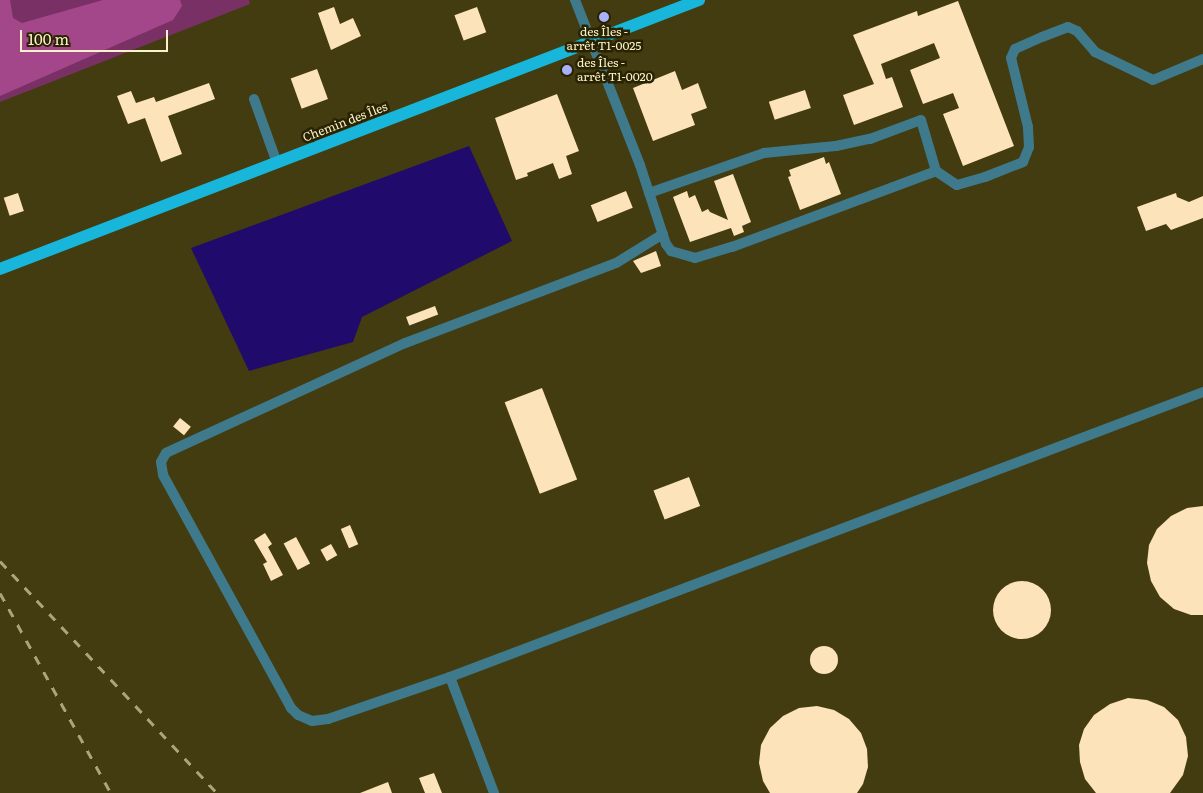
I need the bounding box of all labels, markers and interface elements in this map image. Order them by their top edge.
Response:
marker: des Îles - arrêt T1-0025 [598,11,610,23]
scale bar [22,20,170,52]
place label: des Îles - arrêt T1-0025 [567,25,641,53]
text: 100 m [28,27,69,50]
place label: des Îles - arrêt T1-0020 [577,56,653,84]
marker: des Îles - arrêt T1-0020 [561,64,573,76]
street label: Chemin des Îles [301,99,389,145]

